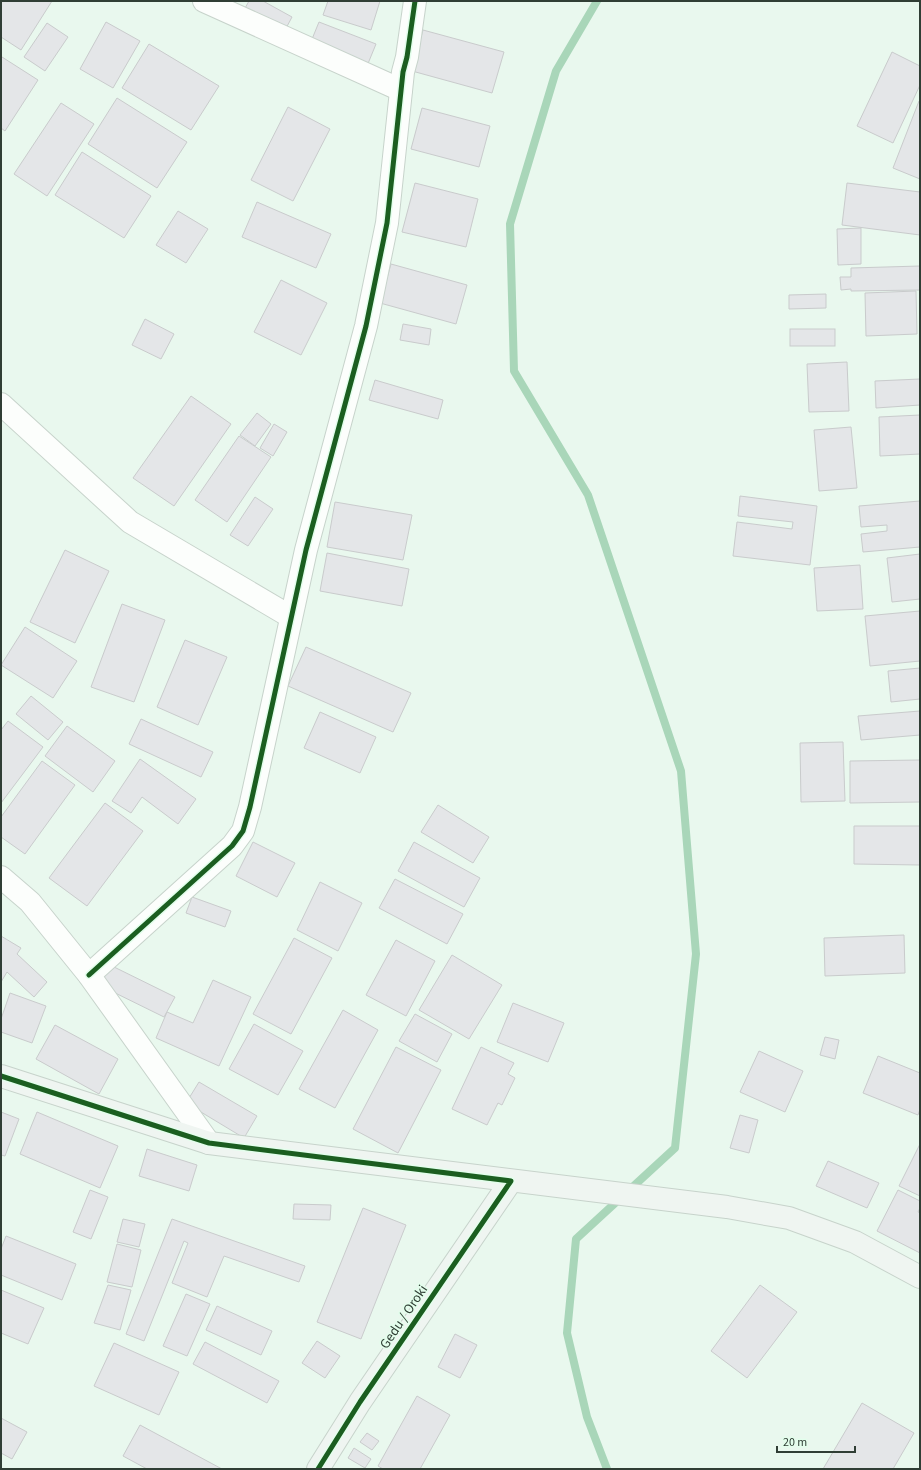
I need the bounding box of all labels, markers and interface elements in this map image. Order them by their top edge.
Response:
street label: Gedu / Oroki [375,1281,433,1353]
scale bar [777,1428,855,1454]
text: 20 m [783,1434,807,1451]

